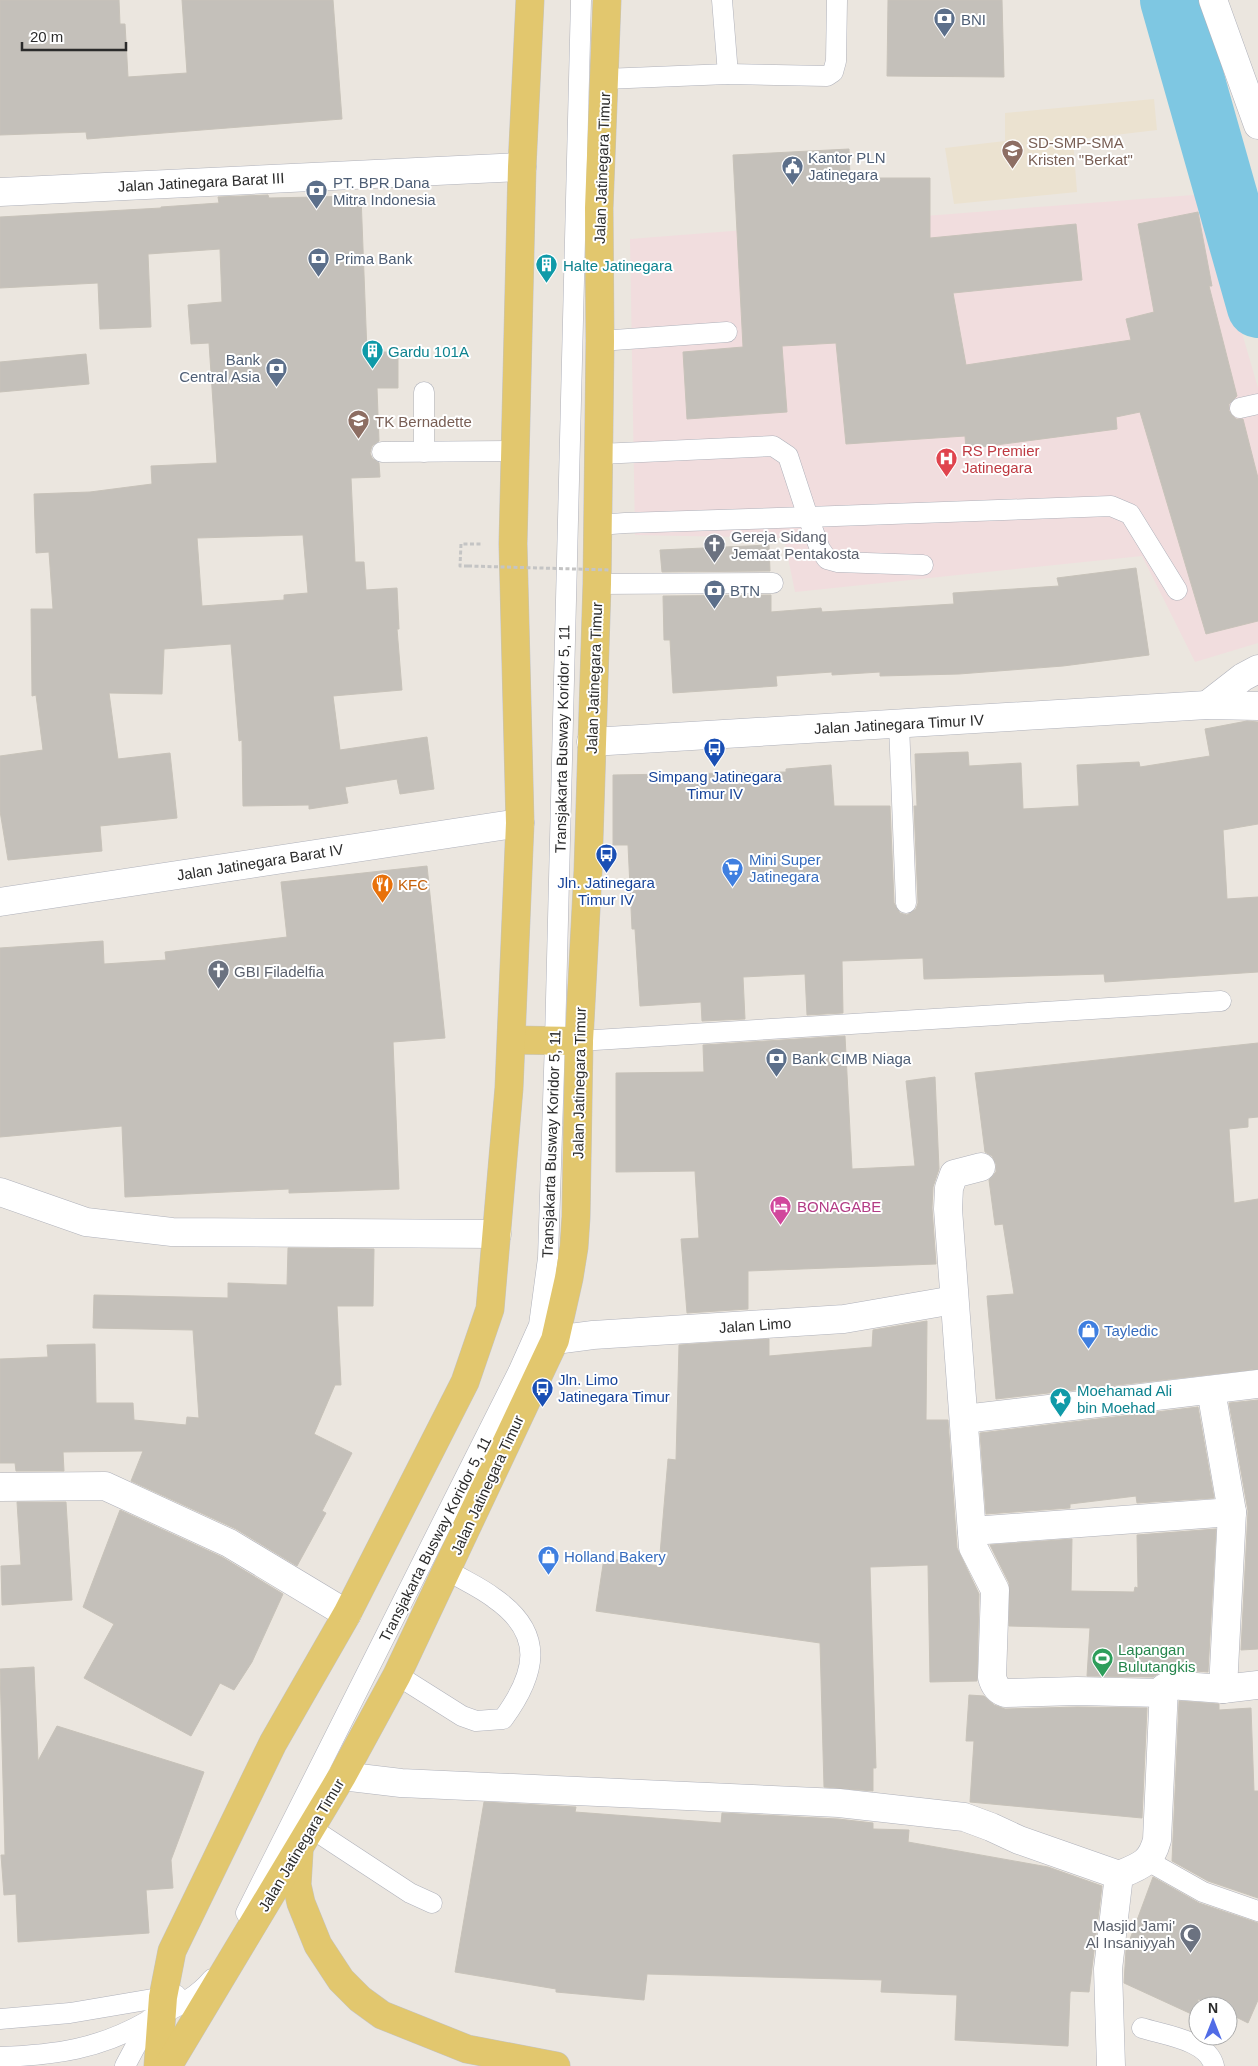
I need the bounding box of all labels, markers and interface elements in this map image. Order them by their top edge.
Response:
bank icon: BNI [933,7,957,38]
place label: BNI [961,11,986,28]
scale bar [22,20,126,52]
text: 20 m [30,28,63,45]
street label: Jalan Jatinegara Timur [591,92,613,244]
place label: SD-SMP-SMA Kristen "Berkat" [1028,134,1133,168]
school or university icon: SD-SMP-SMA Kristen "Berkat" [1000,139,1024,170]
place label: Kantor PLN Jatinegara [808,149,886,183]
public building icon: Kantor PLN Jatinegara [780,154,804,185]
street label: Jalan Jatinegara Barat III [117,169,285,195]
place label: PT. BPR Dana Mitra Indonesia [333,174,436,208]
bank icon: PT. BPR Dana Mitra Indonesia [305,179,329,210]
bank icon: Prima Bank [307,246,331,277]
place label: Prima Bank [335,250,413,267]
building icon: Halte Jatinegara [535,253,559,284]
place label: Halte Jatinegara [563,257,673,274]
building icon: Gardu 101A [360,339,384,370]
place label: Gardu 101A [388,343,469,360]
place label: Bank Central Asia [179,351,261,385]
bank icon: Bank Central Asia [264,356,288,387]
school or university icon: TK Bernadette [347,409,371,440]
place label: TK Bernadette [375,413,472,430]
place label: RS Premier Jatinegara [962,442,1040,476]
hospital icon: RS Premier Jatinegara [934,447,958,478]
place label: Gereja Sidang Jemaat Pentakosta [731,528,860,562]
church icon: Gereja Sidang Jemaat Pentakosta [703,533,727,564]
bank icon: BTN [702,578,726,609]
place label: BTN [730,582,760,599]
street label: Jalan Jatinegara Timur [583,602,605,754]
street label: Transjakarta Busway Koridor 5, 11 [552,625,572,853]
street label: Jalan Jatinegara Timur IV [814,711,984,737]
bus stop icon: Simpang Jatinegara Timur IV [703,736,727,767]
place label: Simpang Jatinegara Timur IV [648,768,782,802]
street label: Jalan Jatinegara Barat IV [175,840,345,884]
bus stop icon: Jln. Jatinegara Timur IV [594,842,618,873]
place label: Mini Super Jatinegara [749,851,821,885]
supermarket icon: Mini Super Jatinegara [721,856,745,887]
restaurant icon: KFC [370,872,394,903]
place label: Jln. Jatinegara Timur IV [557,874,655,908]
place label: KFC [398,876,428,893]
church icon: GBI Filadelfia [206,959,230,990]
place label: GBI Filadelfia [234,963,325,980]
street label: Jalan Jatinegara Timur [569,1007,589,1159]
street label: Transjakarta Busway Koridor 5, 11 [539,1030,563,1258]
bank icon: Bank CIMB Niaga [764,1046,788,1077]
place label: Bank CIMB Niaga [792,1050,912,1067]
hotel icon: BONAGABE [769,1194,793,1225]
place label: BONAGABE [797,1198,881,1215]
street label: Jalan Limo [718,1314,792,1336]
shop icon: Tayledic [1076,1318,1100,1349]
place label: Tayledic [1104,1322,1159,1339]
place label: Jln. Limo Jatinegara Timur [558,1371,670,1405]
bus stop icon: Jln. Limo Jatinegara Timur [530,1376,554,1407]
place label: Moehamad Ali bin Moehad [1077,1382,1172,1416]
place icon: Moehamad Ali bin Moehad [1049,1387,1073,1418]
street label: Jalan Jatinegara Timur [447,1413,527,1557]
street label: Transjakarta Busway Koridor 5, 11 [376,1433,494,1645]
shop icon: Holland Bakery [536,1544,560,1575]
place label: Holland Bakery [564,1548,666,1565]
place label: Lapangan Bulutangkis [1118,1641,1196,1675]
sports icon: Lapangan Bulutangkis [1090,1646,1114,1677]
street label: Jalan Jatinegara Timur [255,1776,347,1914]
place label: Masjid Jami' Al Insaniyyah [1086,1917,1175,1951]
mosque icon: Masjid Jami' Al Insaniyyah [1179,1922,1203,1953]
north arrow [1188,1996,1238,2046]
text: N [1208,2000,1218,2016]

